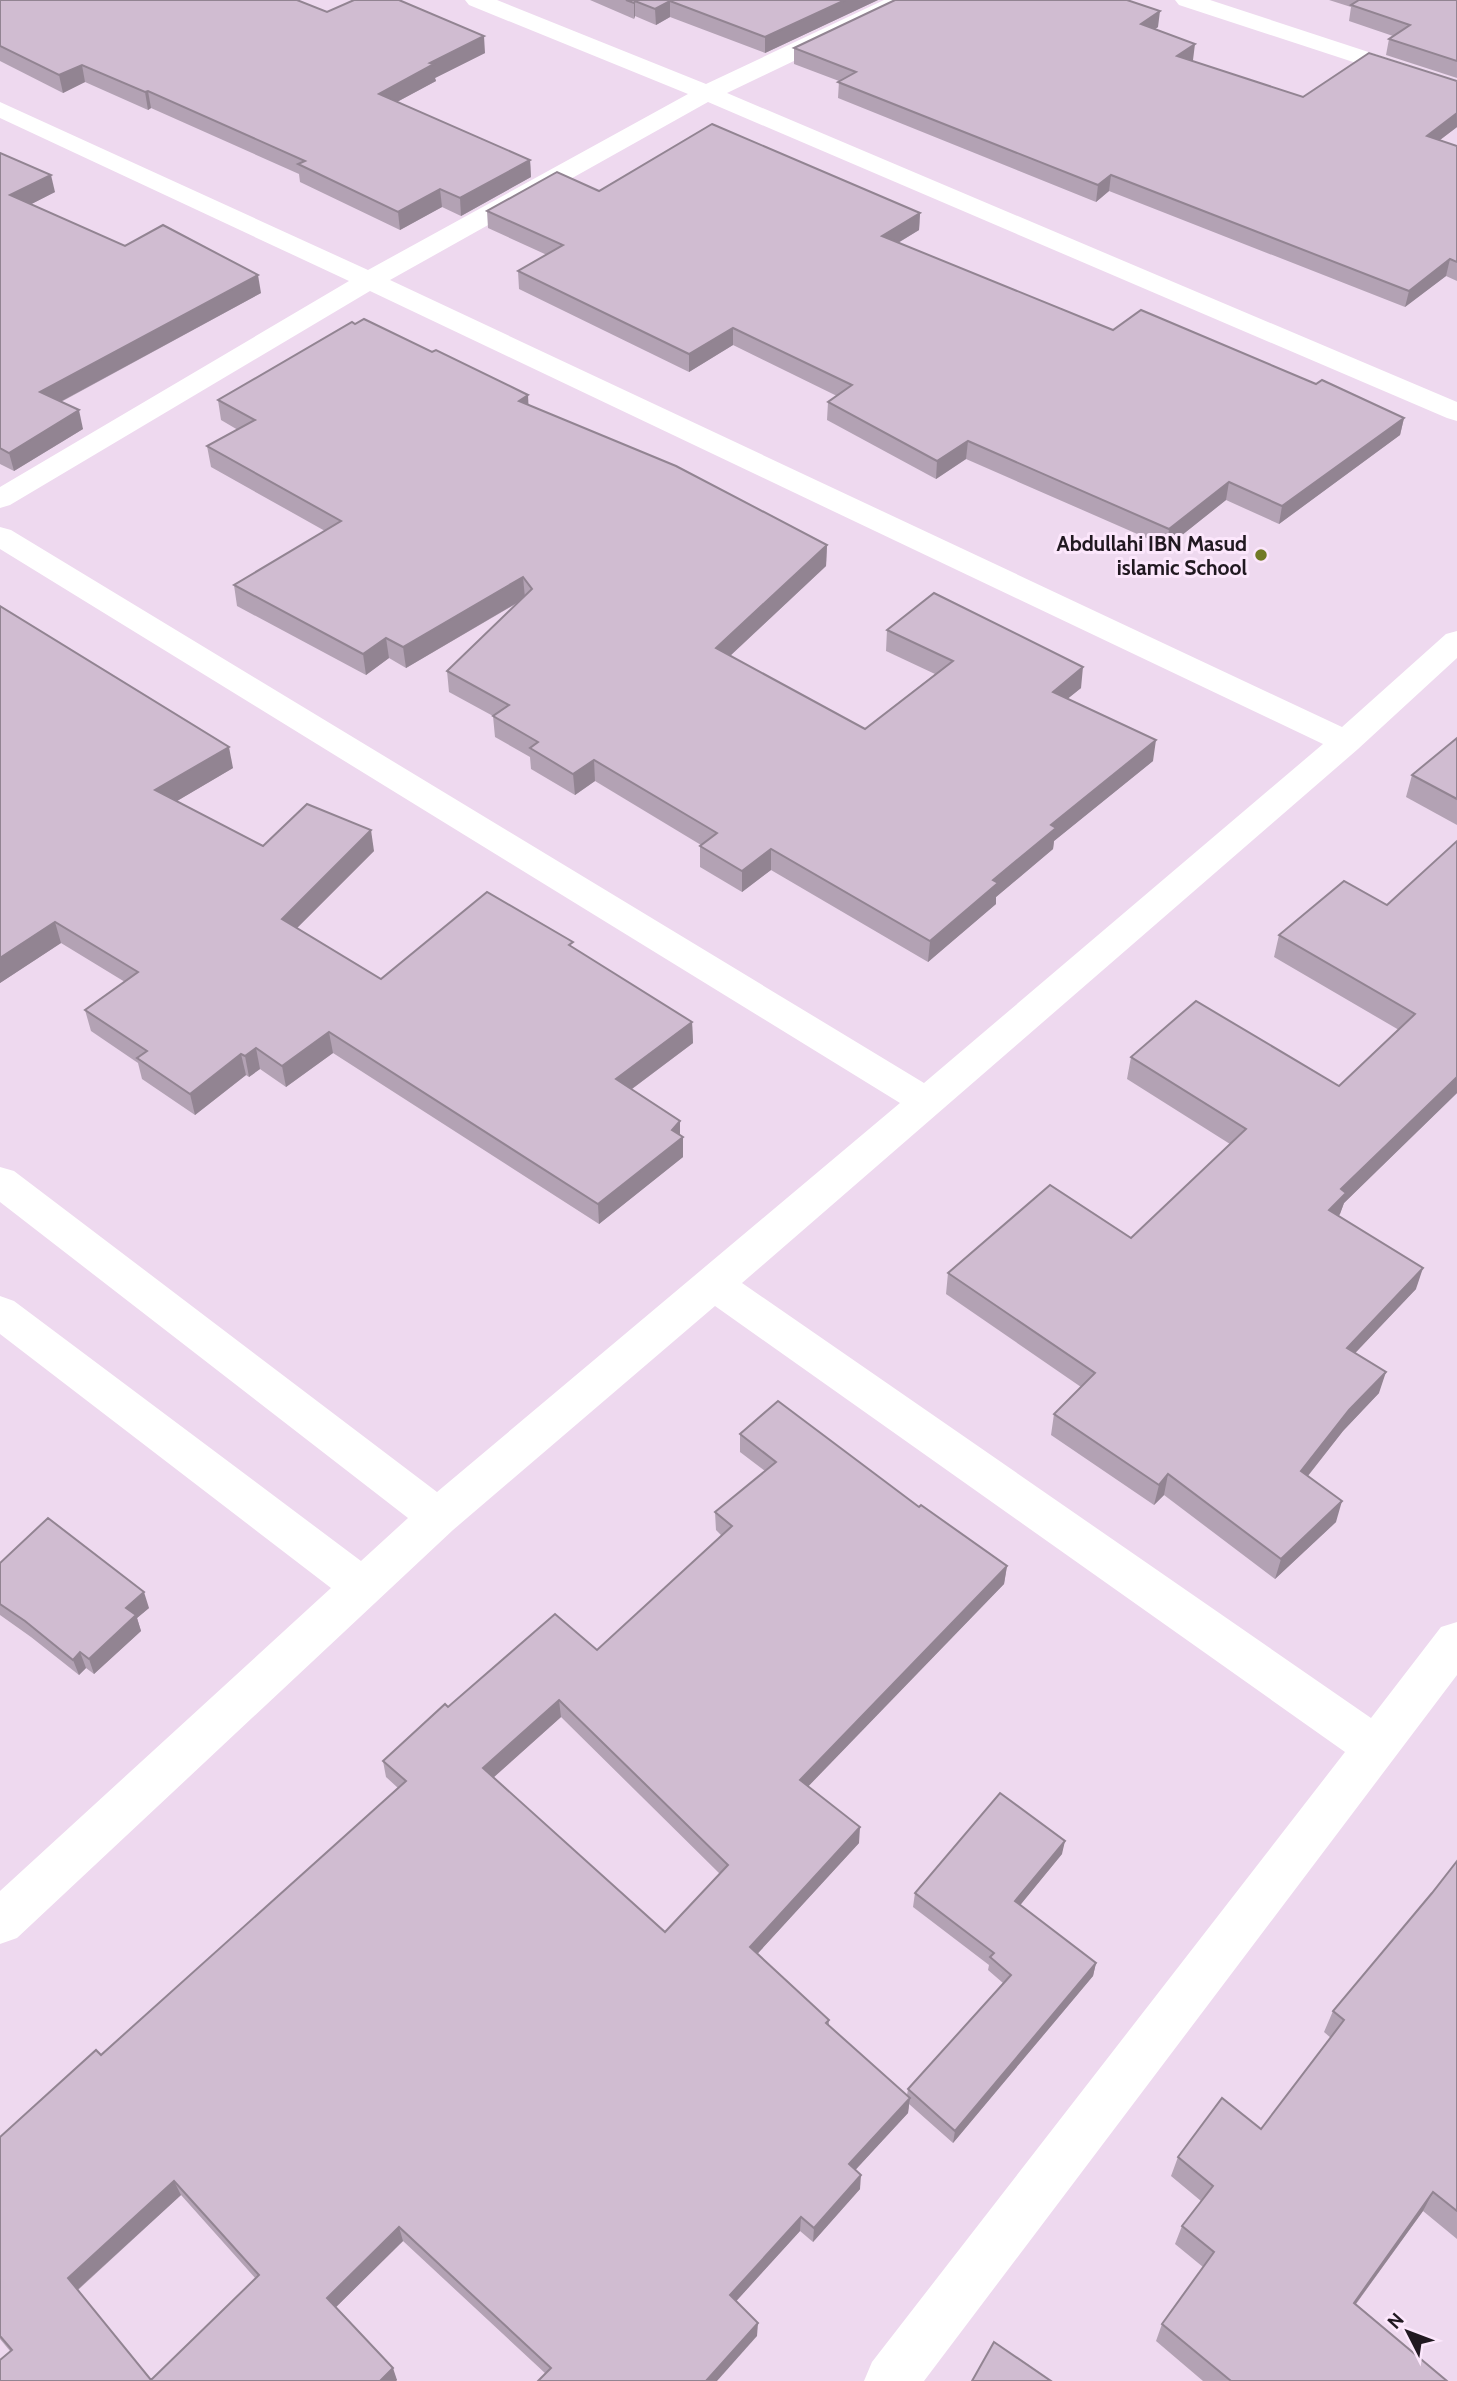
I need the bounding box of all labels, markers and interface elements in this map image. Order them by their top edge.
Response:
place label: Abdullahi IBN Masud islamic School [1057,531,1247,580]
marker: Abdullahi IBN Masud islamic School [1253,547,1269,563]
north arrow [1373,2297,1443,2367]
text: N [1383,2308,1409,2334]

